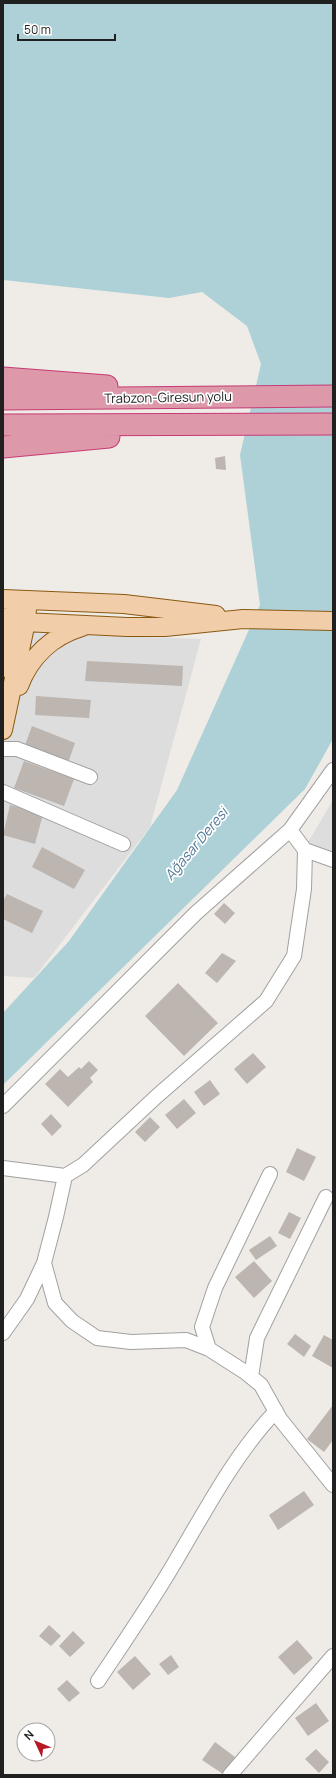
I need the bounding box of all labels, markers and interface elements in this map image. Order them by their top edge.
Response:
scale bar [18,16,115,42]
text: 50 m [24,21,51,38]
street label: Trabzon-Giresun yolu [104,387,232,407]
water label: Ağasar Deresi [160,802,233,884]
north arrow [16,1722,56,1762]
text: N [20,1727,37,1743]

